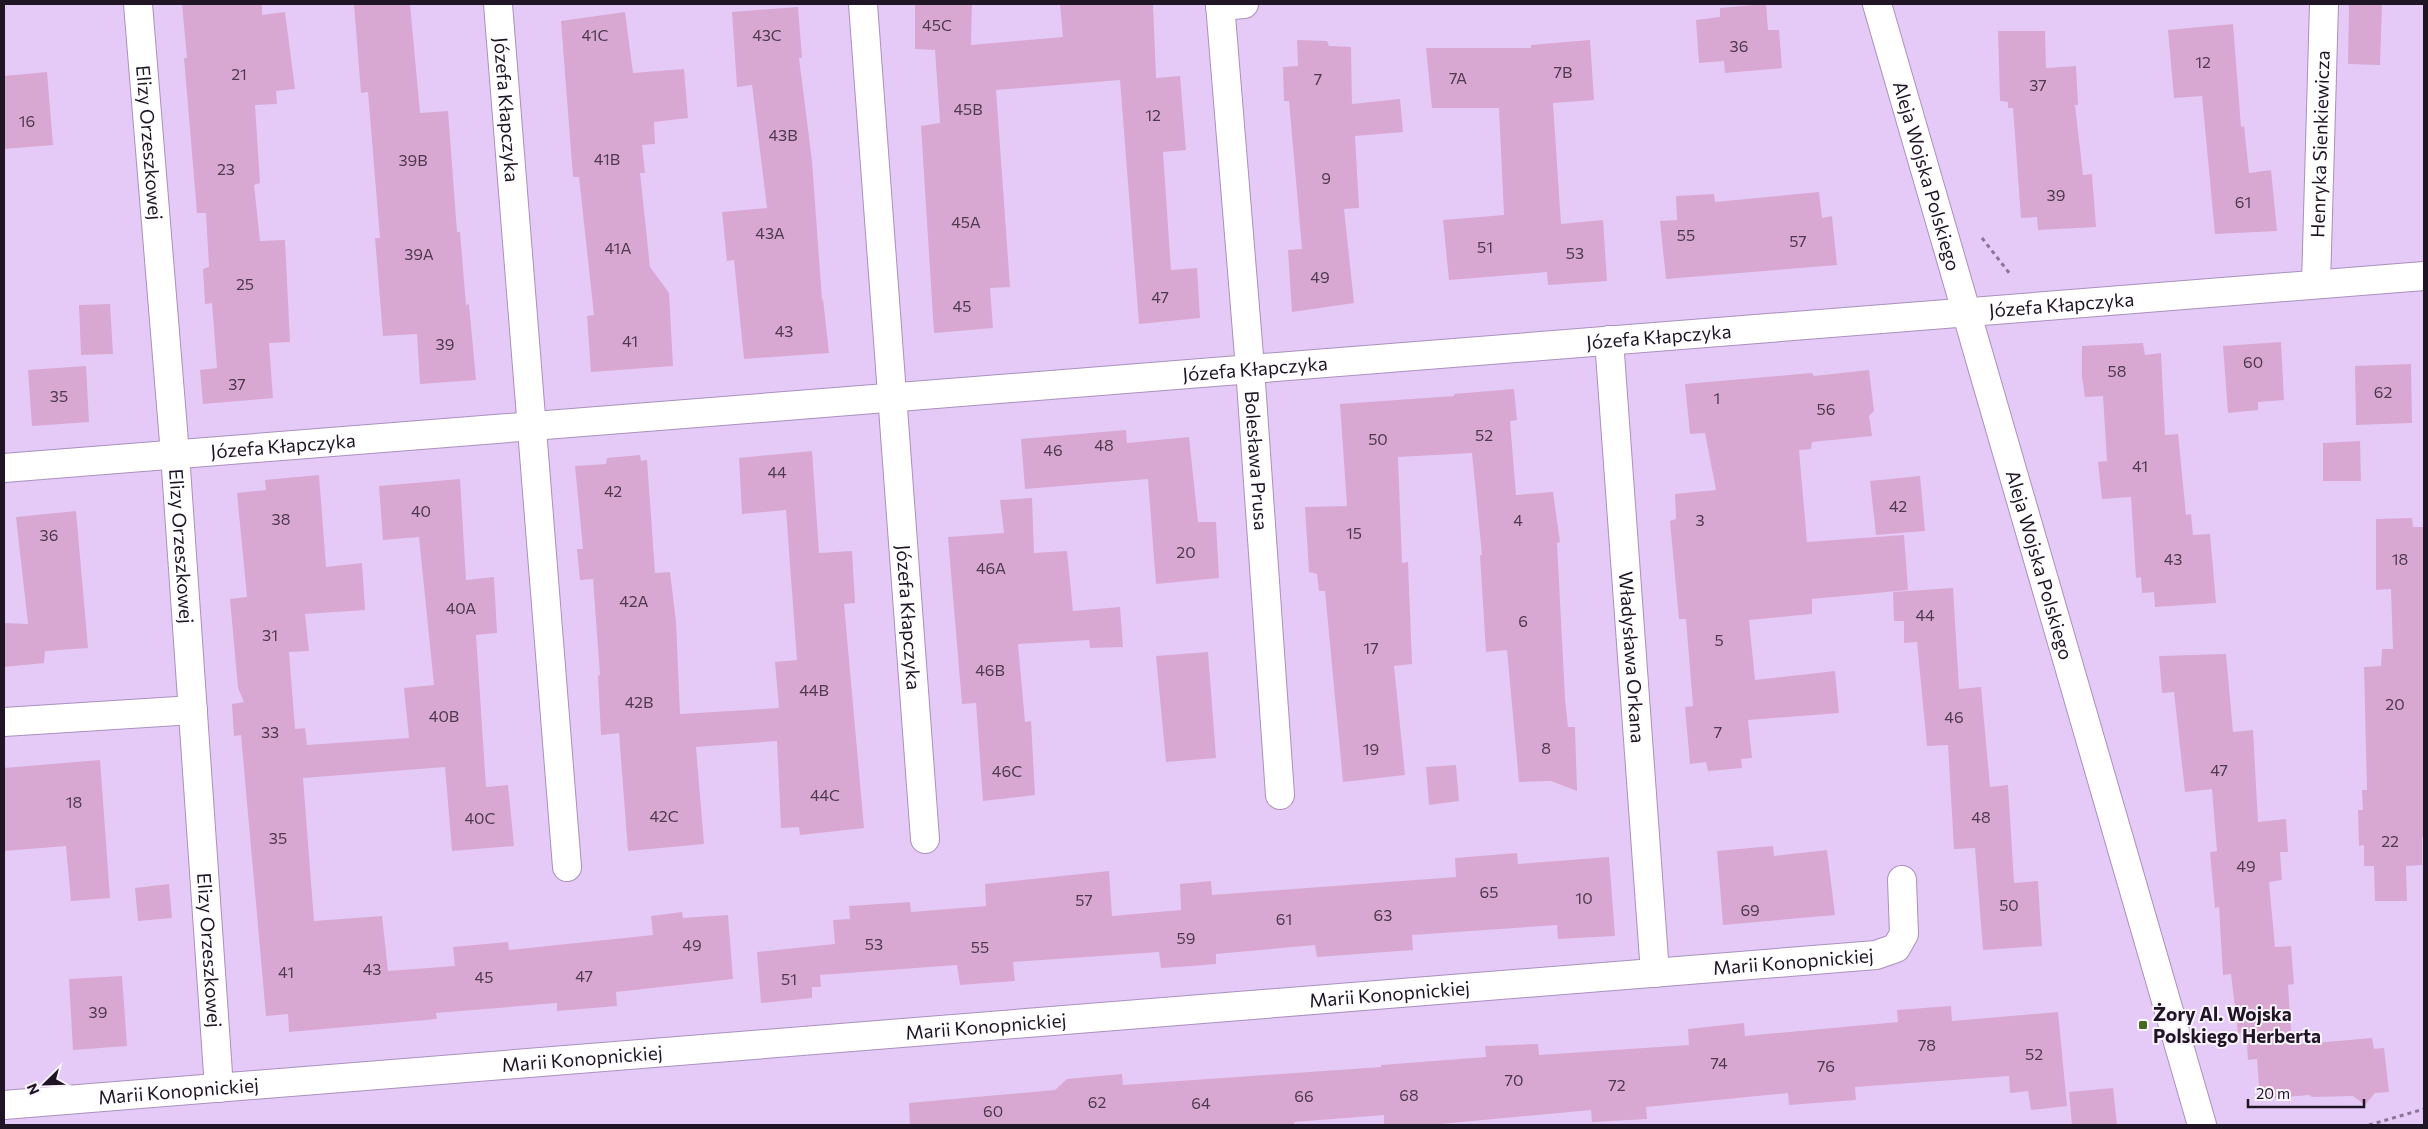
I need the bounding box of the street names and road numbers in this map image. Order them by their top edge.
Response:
street label: Józefa Kłapczyka [490,36,524,183]
street label: Henryka Sienkiewicza [2305,50,2334,238]
street label: Elizy Orzeszkowej [132,64,168,221]
street label: Aleja Wojska Polskiego [1889,78,1966,273]
street label: Józefa Kłapczyka [1988,287,2135,321]
street label: Józefa Kłapczyka [1585,319,1732,353]
street label: Józefa Kłapczyka [1182,351,1328,385]
street label: Bolesława Prusa [1241,390,1273,531]
street label: Józefa Kłapczyka [210,428,357,463]
street label: Aleja Wojska Polskiego [2002,467,2078,662]
street label: Elizy Orzeszkowej [165,468,199,624]
street label: Józefa Kłapczyka [892,544,926,691]
street label: Władysława Orkana [1615,570,1650,744]
street label: Elizy Orzeszkowej [193,872,227,1029]
street label: Marii Konopnickiej [1712,943,1874,979]
street label: Marii Konopnickiej [1308,976,1471,1011]
street label: Marii Konopnickiej [905,1008,1067,1044]
street label: Marii Konopnickiej [501,1040,663,1076]
street label: Marii Konopnickiej [97,1073,260,1108]

